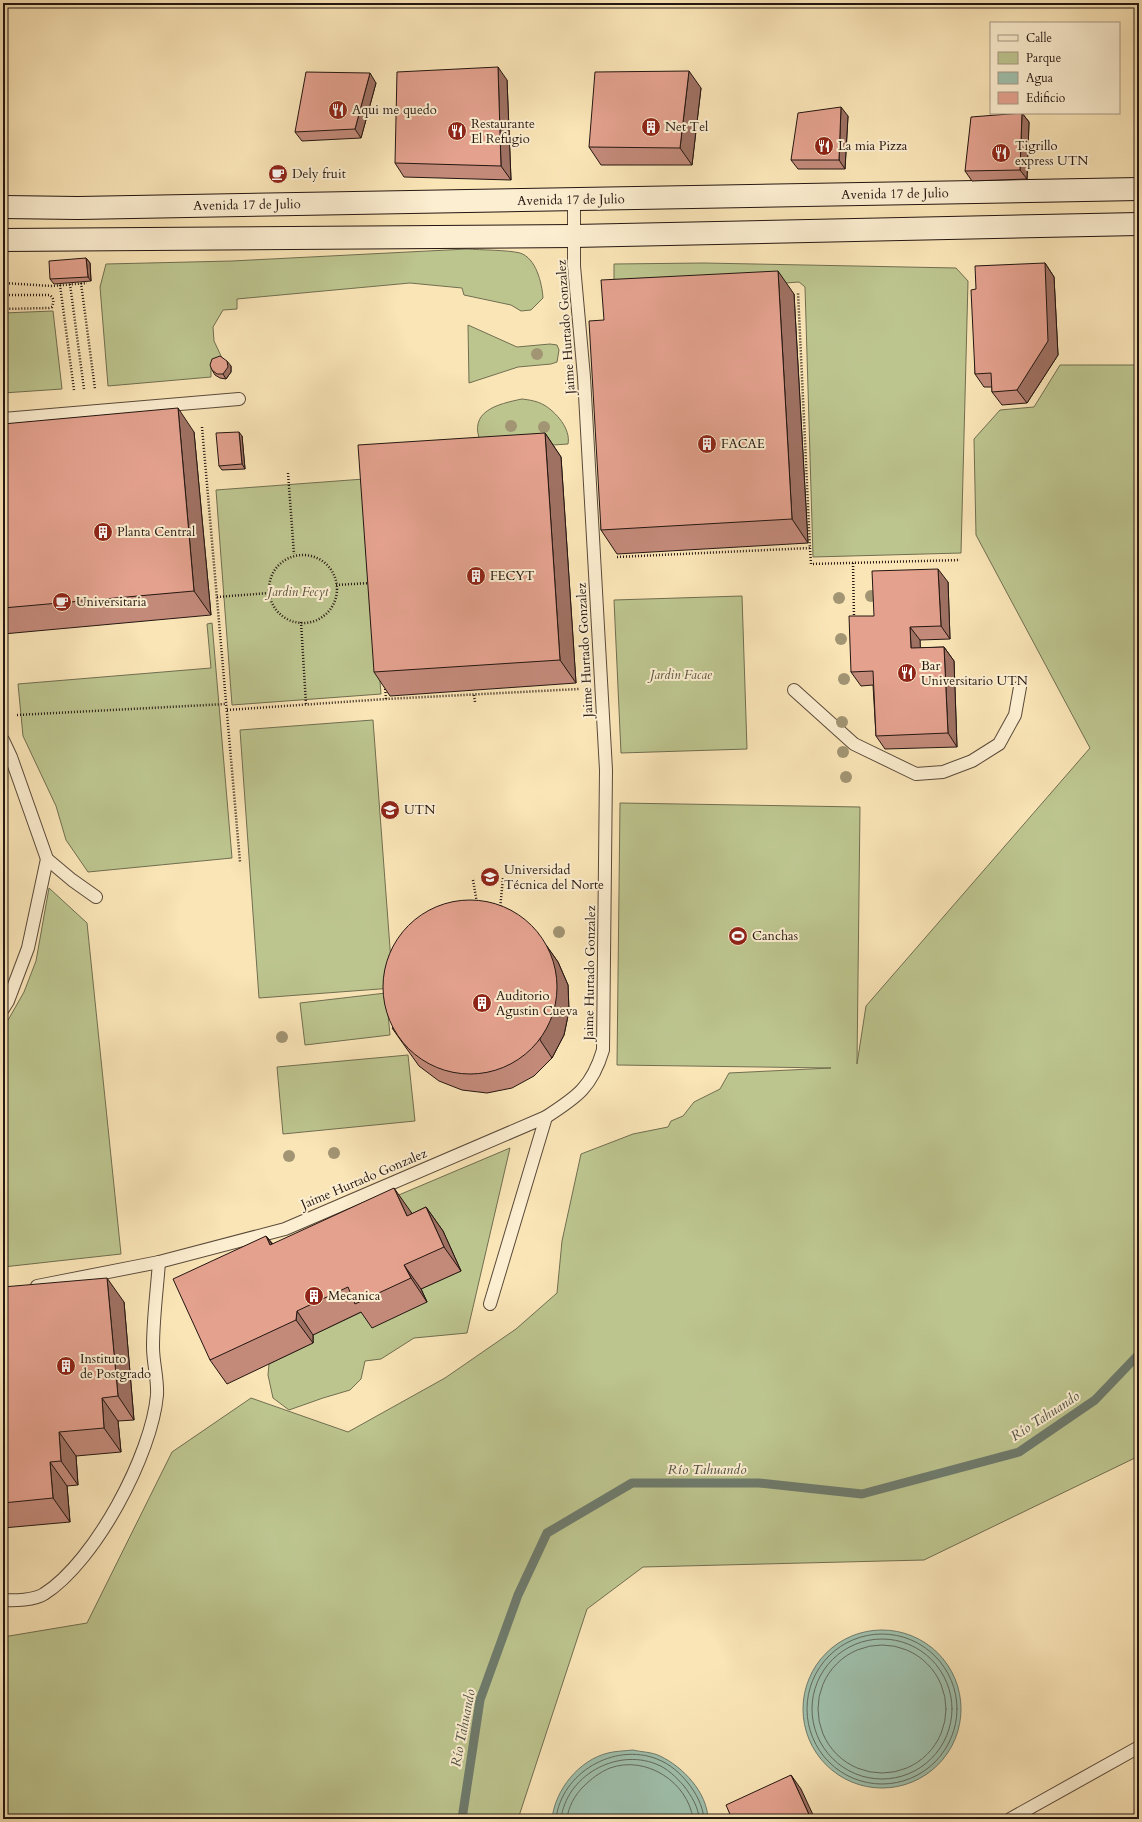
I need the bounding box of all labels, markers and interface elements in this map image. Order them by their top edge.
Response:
legend [990,22,1120,114]
text: Calle [1026,30,1052,46]
text: Parque [1026,50,1061,66]
text: Agua [1026,70,1054,86]
text: Edificio [1026,90,1066,106]
restaurant icon: Aqui me quedo [327,99,349,121]
place label: Aqui me quedo [352,101,437,119]
place label: Restaurante El Refugio [471,115,535,148]
building icon: Net Tel [640,116,662,138]
place label: Net Tel [665,118,709,136]
restaurant icon: Restaurante El Refugio [446,120,468,142]
restaurant icon: La mia Pizza [813,135,835,157]
place label: La mia Pizza [838,137,908,155]
place label: Tigrillo express UTN [1015,137,1088,170]
restaurant icon: Tigrillo express UTN [990,142,1012,164]
cafe icon: Dely fruit [267,163,289,185]
place label: Dely fruit [292,165,346,183]
street label: Avenida 17 de Julio [841,184,949,204]
street label: Avenida 17 de Julio [517,190,625,210]
street label: Avenida 17 de Julio [193,195,301,215]
street label: Jaime Hurtado Gonzalez [552,259,580,397]
building icon: FACAE [696,433,718,455]
place label: FACAE [721,435,765,453]
building icon: Planta Central [92,521,114,543]
place label: Planta Central [117,523,196,541]
building icon: FECYT [465,565,487,587]
place label: FECYT [490,567,535,585]
street label: Jaime Hurtado Gonzalez [572,582,598,720]
park label: Jardin Fecyt [265,583,329,601]
cafe icon: Universitaria [51,591,73,613]
place label: Universitaria [76,593,147,611]
place label: Bar Universitario UTN [921,657,1028,690]
restaurant icon: Bar Universitario UTN [896,662,918,684]
park label: Jardin Facae [647,666,713,684]
school or university icon: UTN [379,799,401,821]
place label: UTN [404,801,435,819]
place label: Universidad Técnica del Norte [504,861,604,894]
school or university icon: Universidad Técnica del Norte [479,866,501,888]
street label: Jaime Hurtado Gonzalez [580,905,600,1043]
sports icon: Canchas [727,925,749,947]
place label: Canchas [752,927,798,945]
place label: Auditorio Agustin Cueva [496,987,578,1020]
building icon: Auditorio Agustin Cueva [471,992,493,1014]
street label: Jaime Hurtado Gonzalez [296,1144,430,1214]
building icon: Mecanica [303,1285,325,1307]
place label: Mecanica [328,1287,381,1305]
place label: Instituto de Postgrado [80,1350,151,1383]
building icon: Instituto de Postgrado [55,1355,77,1377]
water label: Río Tahuando [1007,1386,1084,1445]
water label: Río Tahuando [668,1460,747,1479]
water label: Río Tahuando [446,1687,480,1769]

